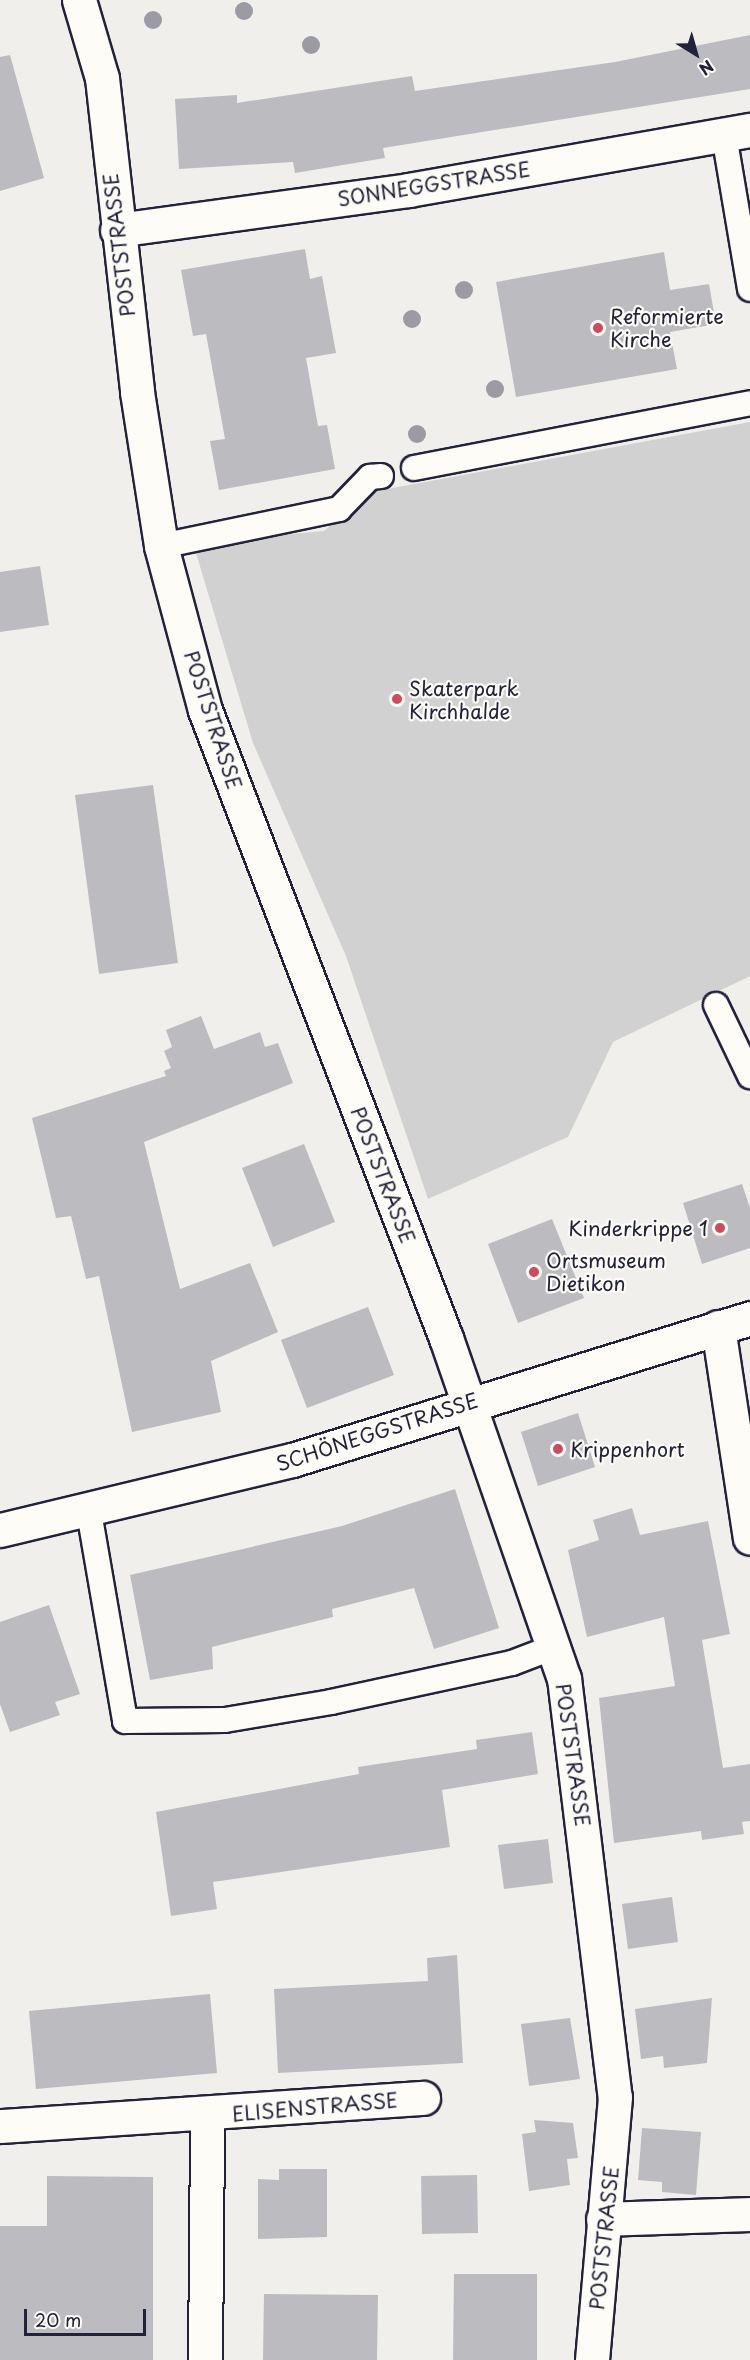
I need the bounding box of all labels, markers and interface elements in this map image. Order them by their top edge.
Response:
north arrow [666,24,726,84]
text: N [695,55,719,82]
street label: SONNEGGSTRASSE [336,157,532,211]
street label: POSTSTRASSE [98,172,140,318]
place label: Reformierte Kirche [610,304,724,351]
marker: Reformierte Kirche [591,321,605,335]
street label: POSTSTRASSE [179,648,247,792]
place label: Skaterpark Kirchhalde [409,676,519,723]
marker: Skaterpark Kirchhalde [390,692,404,706]
street label: POSTSTRASSE [346,1103,420,1247]
place label: Kinderkrippe 1 [569,1216,708,1240]
marker: Kinderkrippe 1 [713,1221,727,1235]
place label: Ortsmuseum Dietikon [546,1248,666,1295]
marker: Ortsmuseum Dietikon [527,1265,541,1279]
street label: SCHÖNEGGSTRASSE [273,1388,481,1476]
place label: Krippenhort [570,1437,685,1461]
marker: Krippenhort [551,1442,565,1456]
street label: POSTSTRASSE [551,1682,595,1828]
street label: ELISENSTRASSE [231,2088,399,2126]
street label: POSTSTRASSE [585,2165,623,2311]
scale bar [27,2297,148,2335]
text: 20 m [35,2306,81,2333]

